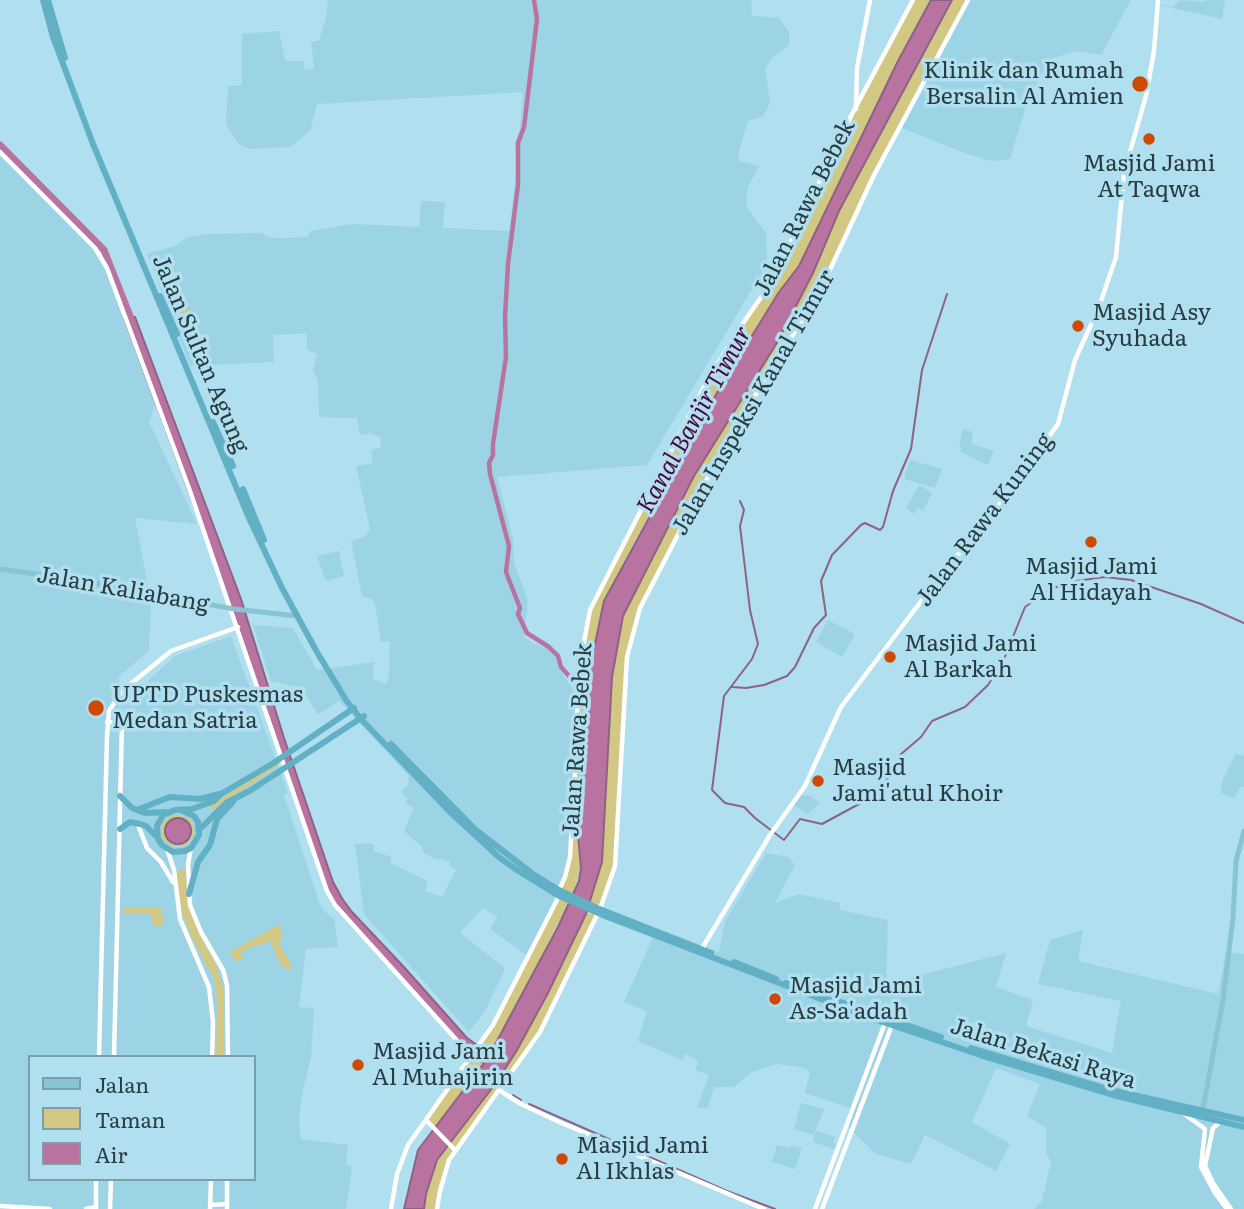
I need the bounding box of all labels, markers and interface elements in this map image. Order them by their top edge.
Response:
place label: Klinik dan Rumah Bersalin Al Amien [924,57,1124,111]
marker: Klinik dan Rumah Bersalin Al Amien [1130,74,1150,94]
street label: Jalan Rawa Bebek [749,115,861,301]
marker: Masjid Jami At Taqwa [1141,131,1157,147]
place label: Masjid Jami At Taqwa [1083,150,1215,204]
street label: Jalan Sultan Agung [146,251,254,457]
street label: Jalan Inspeksi Kanal Timur [667,265,841,541]
place label: Masjid Asy Syuhada [1092,299,1211,353]
marker: Masjid Asy Syuhada [1070,318,1086,334]
water label: Kanal Banjir Timur [632,321,758,519]
street label: Jalan Rawa Kuning [911,428,1059,612]
marker: Masjid Jami Al Hidayah [1083,534,1099,550]
place label: Masjid Jami Al Hidayah [1025,553,1157,607]
street label: Jalan Kaliabang [35,561,211,619]
place label: Masjid Jami Al Barkah [904,630,1037,684]
street label: Jalan Rawa Bebek [557,642,599,838]
marker: Masjid Jami Al Barkah [882,649,898,665]
place label: UPTD Puskesmas Medan Satria [112,681,303,735]
marker: UPTD Puskesmas Medan Satria [86,698,106,718]
place label: Masjid Jami'atul Khoir [832,754,1003,808]
marker: Masjid Jami'atul Khoir [810,773,826,789]
place label: Masjid Jami As-Sa'adah [789,972,922,1026]
marker: Masjid Jami As-Sa'adah [767,991,783,1007]
street label: Jalan Bekasi Raya [947,1013,1139,1095]
place label: Masjid Jami Al Muhajirin [372,1038,514,1092]
legend [28,1055,256,1181]
marker: Masjid Jami Al Muhajirin [350,1057,366,1073]
text: Jalan [95,1068,149,1099]
text: Taman [95,1103,166,1134]
place label: Masjid Jami Al Ikhlas [576,1132,709,1186]
text: Air [95,1138,127,1169]
marker: Masjid Jami Al Ikhlas [554,1151,570,1167]

